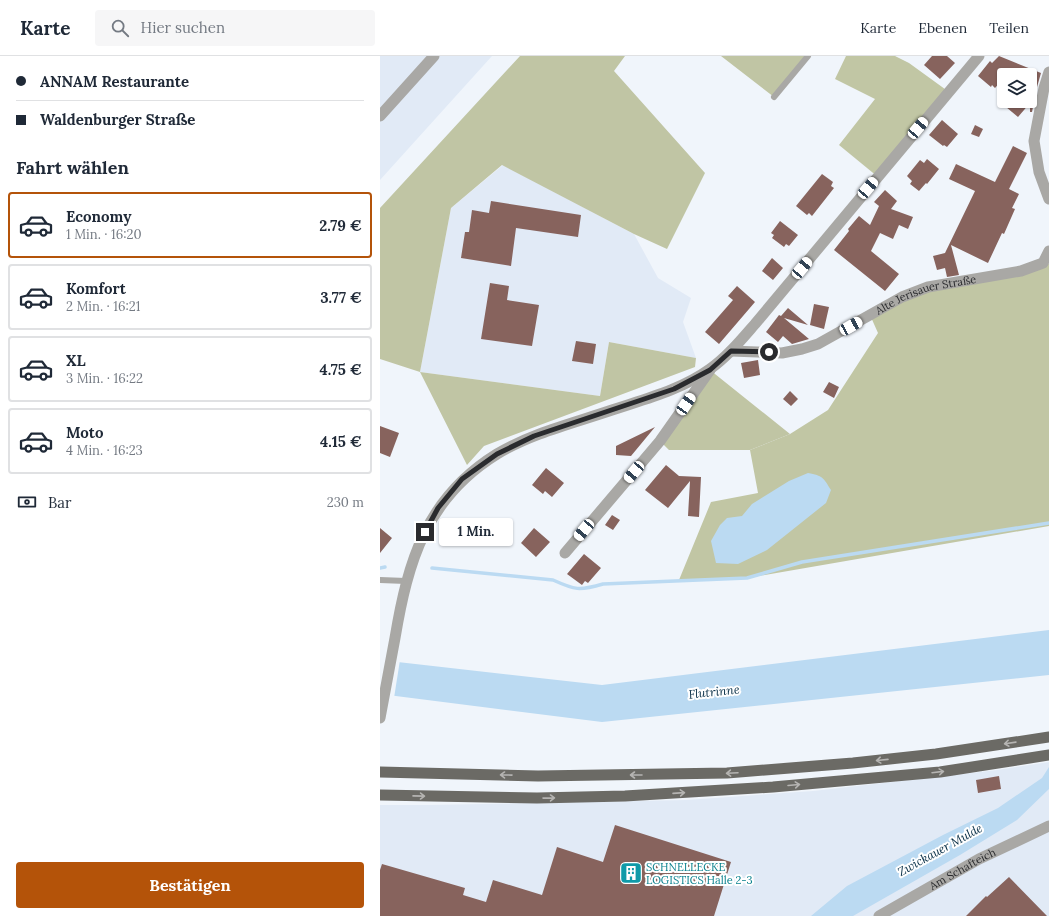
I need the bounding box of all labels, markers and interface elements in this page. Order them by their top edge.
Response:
search box [95,10,375,46]
text: Karte [20,16,71,40]
icon: search [109,17,131,39]
text: Hier suchen [141,18,225,37]
text: Karte [860,19,896,37]
text: Ebenen [918,19,967,37]
text: Teilen [989,19,1029,37]
map controls [997,68,1037,108]
button: layers [997,68,1037,108]
text: ANNAM Restaurante [40,72,189,91]
text: Waldenburger Straße [40,110,195,129]
car [906,115,930,141]
text: Fahrt wählen [16,156,129,179]
car [856,175,880,201]
icon: car [18,207,54,243]
text: Economy [66,207,131,226]
text: 2.79 € [319,216,362,235]
text: 1 Min. · 16:20 [66,226,141,243]
car [790,255,814,281]
street label: Alte Jerisauer Straße [872,272,977,318]
icon: car [18,279,54,315]
text: Komfort [66,279,126,298]
text: 3.77 € [320,288,362,307]
text: 2 Min. · 16:21 [66,298,140,315]
car [838,315,864,337]
route start [760,343,778,361]
icon: car [18,351,54,387]
text: XL [66,351,86,370]
text: 4.75 € [320,360,362,379]
text: 3 Min. · 16:22 [66,370,143,387]
car [674,391,698,417]
icon: car [18,423,54,459]
text: Moto [66,423,103,442]
text: 4.15 € [320,432,362,451]
text: 4 Min. · 16:23 [66,442,143,459]
car [622,459,646,485]
icon: cash [16,491,38,513]
text: Bar [48,493,72,512]
text: 230 m [327,494,364,511]
car [572,517,596,543]
callout: 1 Min. [439,518,513,546]
route end [416,523,434,541]
text: 1 Min. [458,523,494,540]
water label: Flutrinne [688,681,740,702]
one-way arrow [1004,739,1017,747]
one-way arrow [875,756,888,764]
one-way arrow [931,768,944,776]
one-way arrow [726,769,739,777]
one-way arrow [500,771,513,779]
one-way arrow [630,771,643,779]
one-way arrow [788,782,801,789]
one-way arrow [672,789,685,797]
one-way arrow [412,792,425,800]
one-way arrow [542,794,555,802]
water label: Zwickauer Mulde [895,820,985,879]
street label: Am Schafteich [926,845,998,893]
building icon: SCHNELLECKE LOGISTICS Halle 2-3 [618,860,644,886]
place label: SCHNELLECKE LOGISTICS Halle 2-3 [646,860,753,887]
button: Bestätigen [16,862,364,908]

